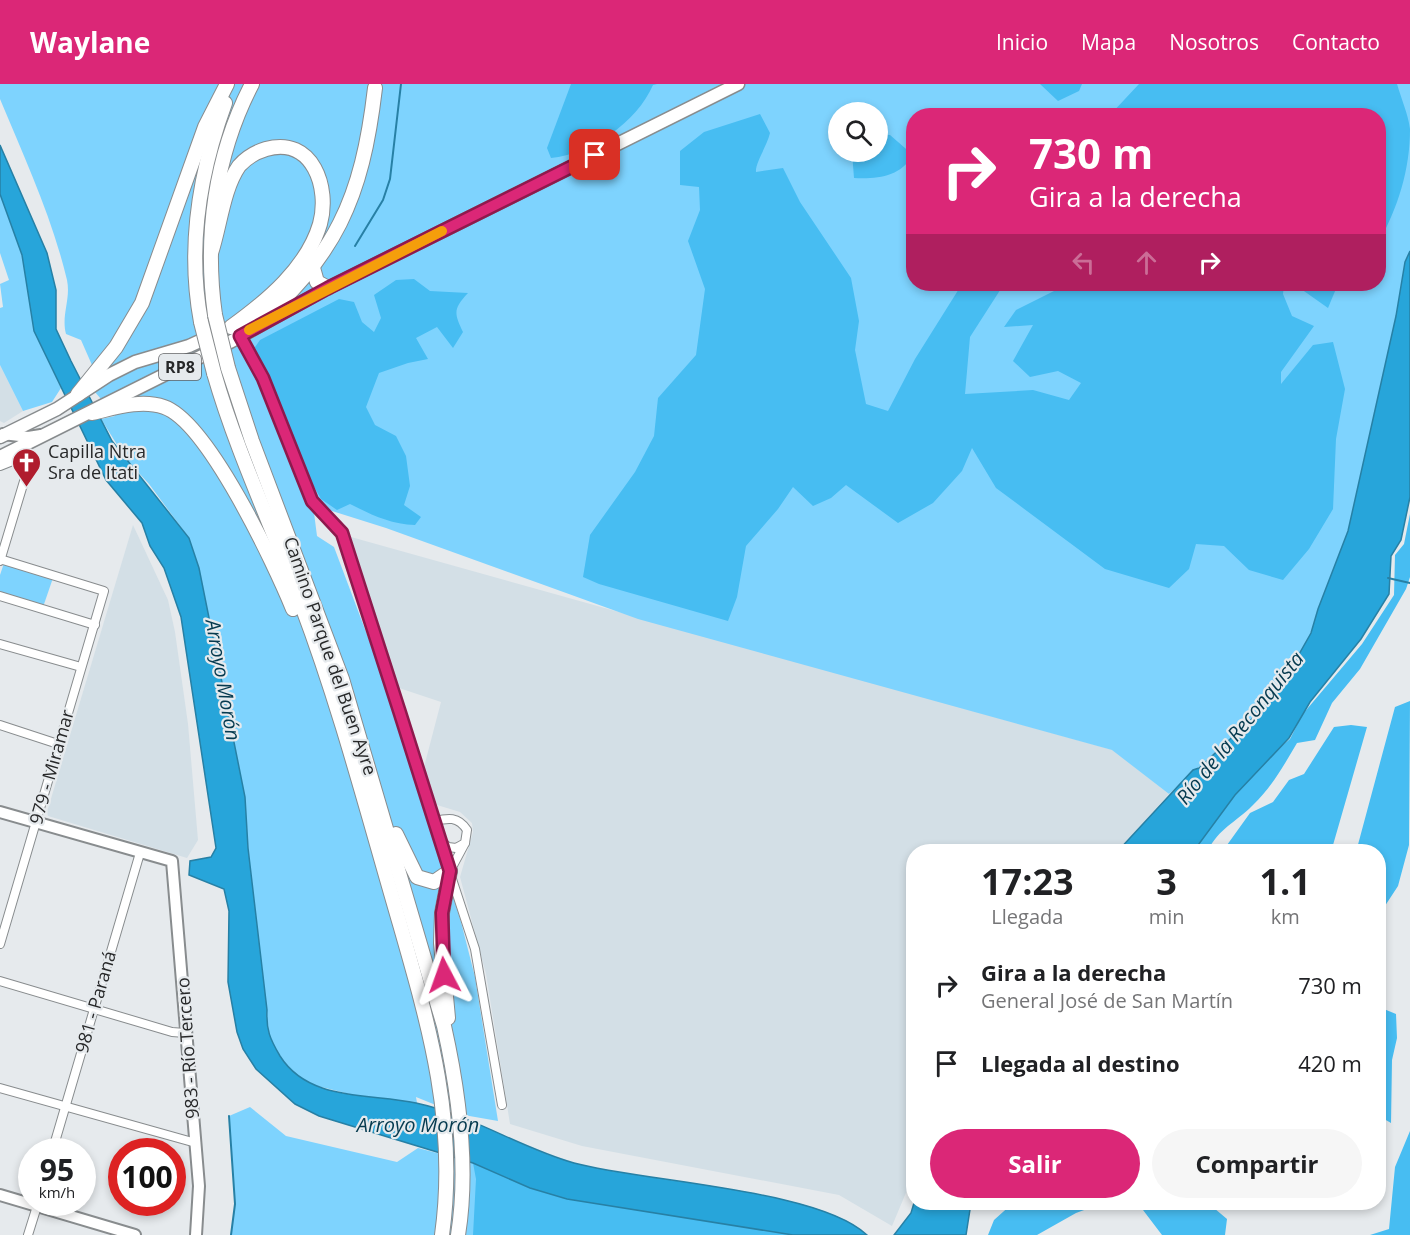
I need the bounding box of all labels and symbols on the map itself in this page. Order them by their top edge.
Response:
pin [569,129,620,180]
road number: RP8 [159,354,201,380]
place label: Capilla Ntra Sra de Itati [48,439,146,484]
church icon: Capilla Ntra Sra de Itati [11,446,43,488]
street label: Camino Parque del Buen Ayre [279,533,383,778]
water label: Arroyo Morón [199,615,247,743]
water label: Río de la Reconquista [1170,646,1310,810]
street label: 979 - Miramar [23,706,79,827]
position arrow [412,943,476,1007]
street label: 981 - Paraná [69,948,121,1056]
street label: 983 - Río Tercero [170,977,204,1119]
water label: Arroyo Morón [355,1111,479,1138]
speed limit sign: 100 [108,1138,186,1216]

